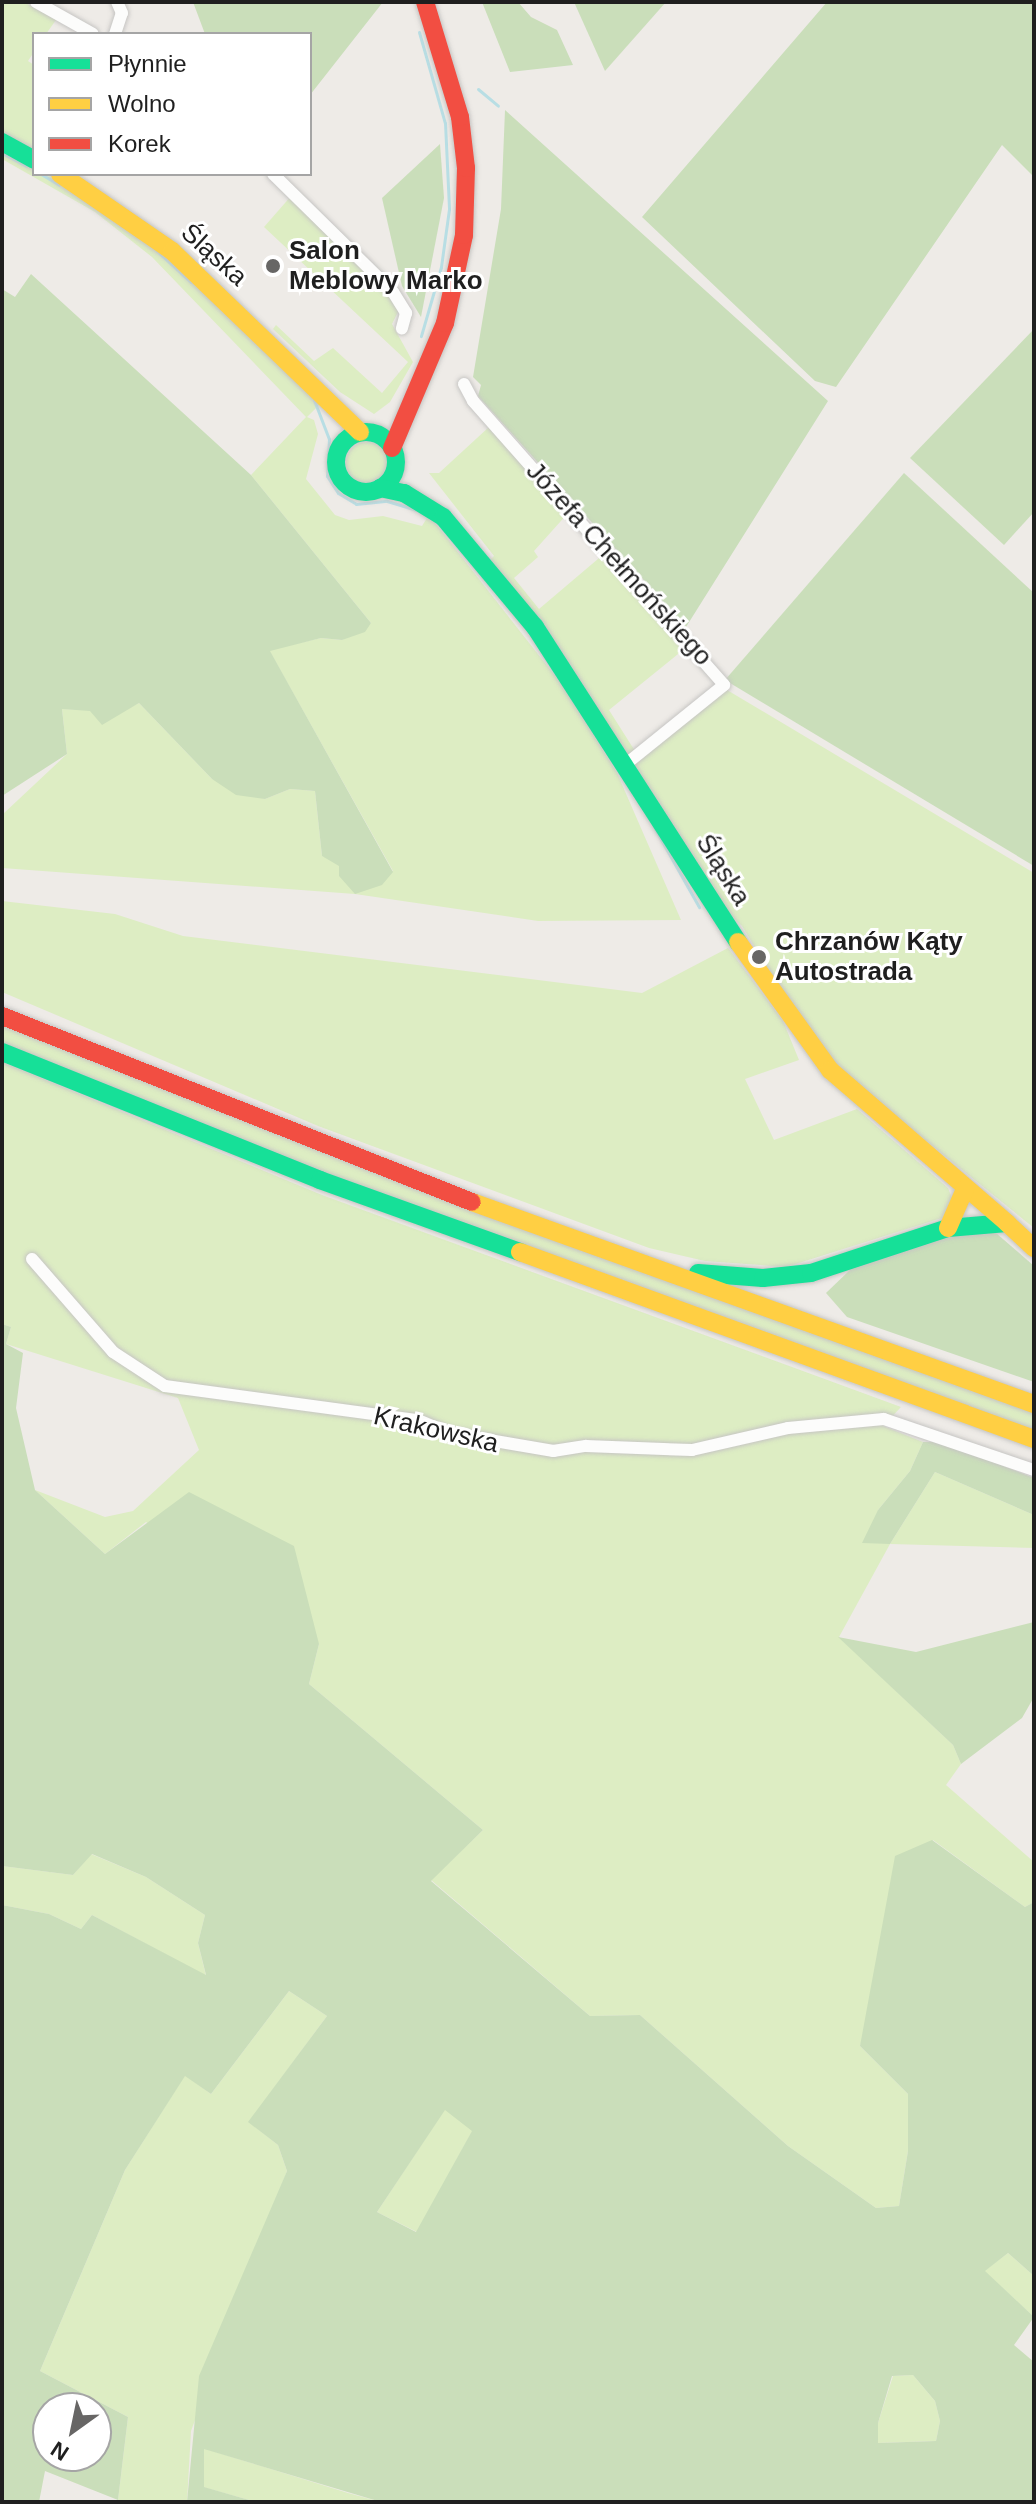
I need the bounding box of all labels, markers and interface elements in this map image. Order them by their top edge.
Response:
legend [32,32,312,176]
text: Płynnie [108,50,187,77]
text: Wolno [108,90,176,117]
text: Korek [108,130,171,157]
street label: Śląska [175,217,253,293]
place label: Salon Meblowy Marko [289,235,483,296]
marker: Salon Meblowy Marko [264,257,282,275]
street label: Józefa Chełmońskiego [519,456,719,672]
street label: Śląska [689,829,757,911]
place label: Chrzanów Kąty Autostrada [775,926,963,988]
marker: Chrzanów Kąty Autostrada [750,948,768,966]
street label: Krakowska [371,1400,501,1460]
north arrow [32,2392,112,2472]
text: N [46,2436,73,2466]

